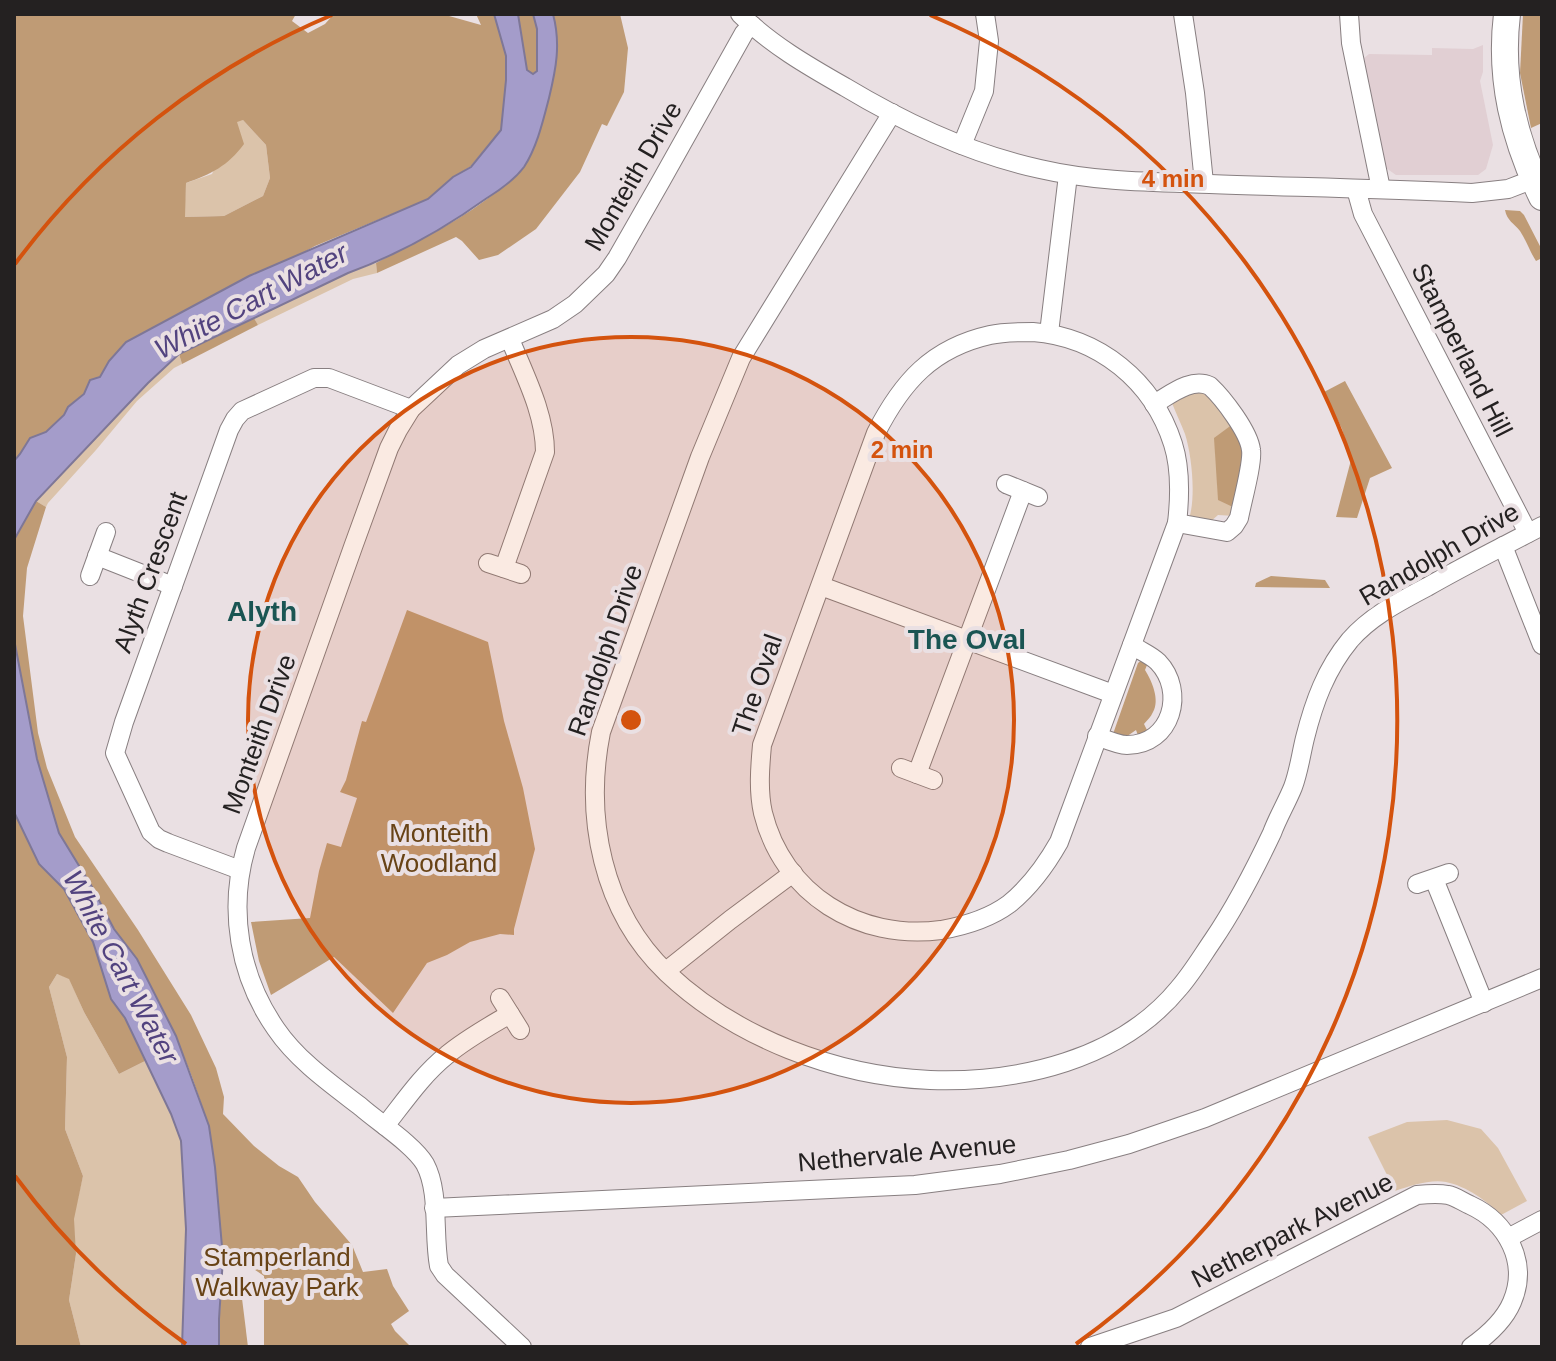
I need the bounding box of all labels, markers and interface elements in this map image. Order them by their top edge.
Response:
street label: Monteith Drive [578,96,688,256]
text: 4 min [1142,165,1204,192]
water label: White Cart Water [149,236,354,365]
street label: Stamperland Hill [1405,258,1519,442]
text: 2 min [871,436,933,463]
street label: Alyth Crescent [107,487,193,657]
street label: Randolph Drive [1354,496,1524,612]
street label: Randolph Drive [562,560,648,740]
district label: Alyth [227,596,297,627]
district label: The Oval [908,624,1026,655]
street label: The Oval [726,630,788,740]
street label: Monteith Drive [216,650,302,818]
centre of rings [617,706,645,734]
park label: Monteith Woodland [381,818,497,878]
water label: White Cart Water [57,865,186,1070]
street label: Nethervale Avenue [796,1129,1018,1177]
street label: Netherpark Avenue [1186,1166,1398,1294]
park label: Stamperland Walkway Park [195,1242,360,1302]

